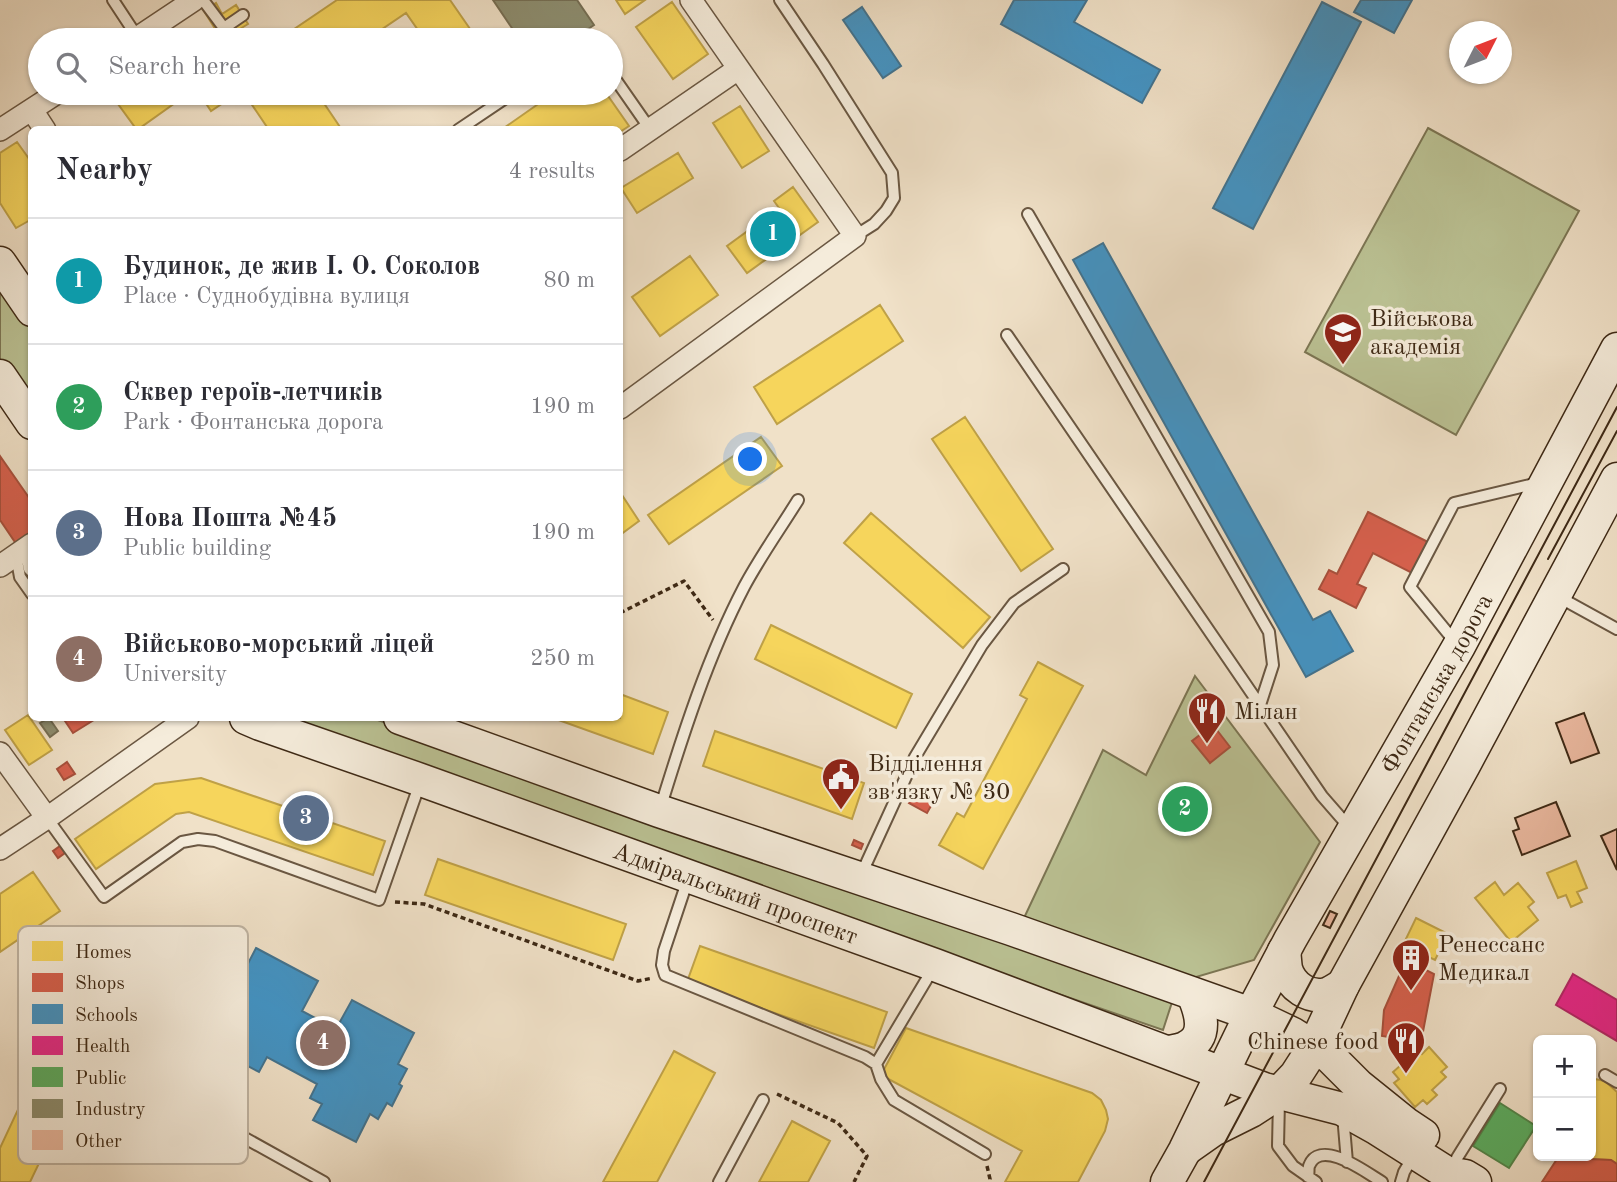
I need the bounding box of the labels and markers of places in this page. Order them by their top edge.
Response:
pin: 1 [750,208,796,260]
place label: Військова академія [1370,308,1474,360]
school or university icon: Військова академія [1322,311,1364,366]
restaurant icon: Мілан [1186,690,1228,745]
place label: Мілан [1234,701,1298,725]
place label: Відділення зв'язку № 30 [868,753,1010,805]
public building icon: Відділення зв'язку № 30 [820,756,862,811]
pin: 2 [1162,783,1208,835]
pin: 3 [283,792,329,844]
place label: Ренессанс Медикал [1438,934,1545,986]
building icon: Ренессанс Медикал [1390,937,1432,992]
pin: 4 [300,1017,346,1069]
restaurant icon: Chinese food [1385,1020,1427,1075]
place label: Chinese food [1247,1031,1379,1055]

